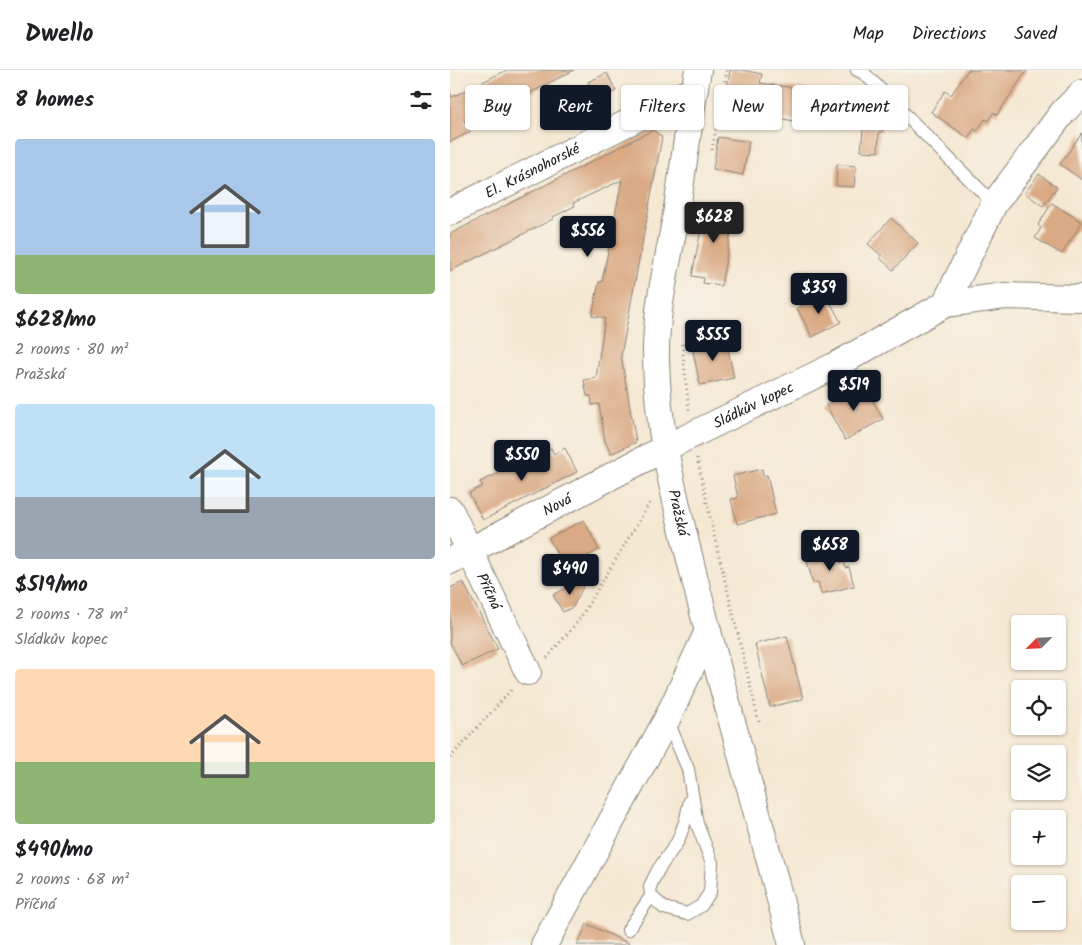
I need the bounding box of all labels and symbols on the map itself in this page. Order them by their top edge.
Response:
street label: El. Krásnohorské [481,137,586,206]
pin: $628 [684,202,744,244]
pin: $556 [558,216,618,258]
pin: $359 [789,272,849,315]
pin: $555 [683,320,743,362]
pin: $519 [824,370,884,412]
street label: Sládkův kopec [709,376,798,436]
pin: $550 [492,440,552,482]
street label: Nová [539,487,578,523]
street label: Pražská [661,487,695,541]
pin: $658 [800,530,860,572]
pin: $490 [540,554,600,596]
street label: Příčná [469,569,508,616]
north arrow [1011,615,1066,670]

